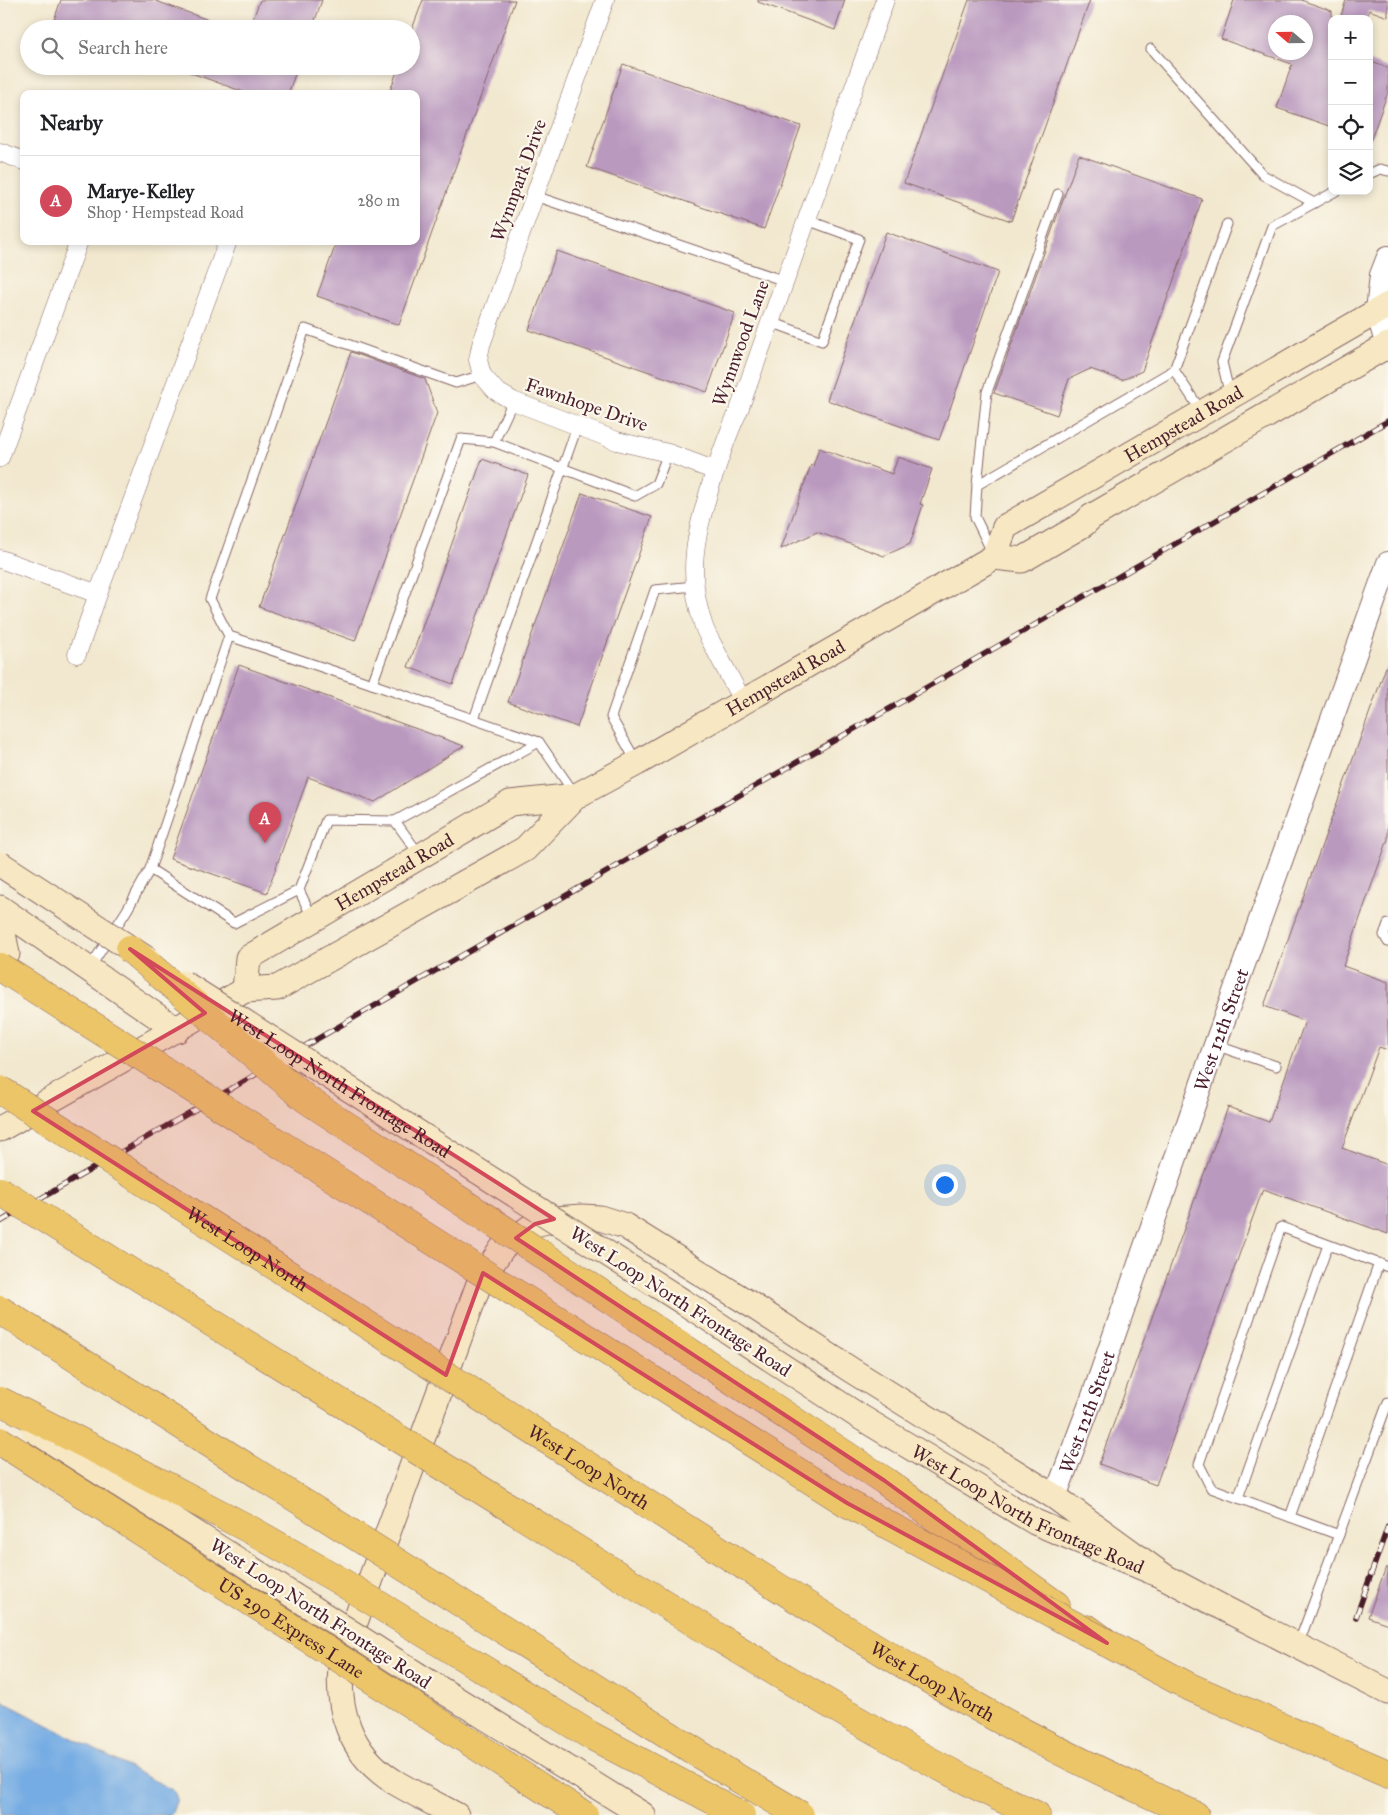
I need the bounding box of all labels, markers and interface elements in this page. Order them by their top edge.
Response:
north arrow [1268,15,1313,60]
map controls [1328,15,1373,195]
button: + [1328,15,1373,60]
search box [20,20,420,75]
icon: search [38,34,66,62]
text: Search here [78,36,168,59]
button: − [1328,60,1373,105]
button: locate [1328,105,1373,150]
text: Nearby [40,110,103,136]
street label: Wynnpark Drive [486,116,551,245]
button: layers [1328,150,1373,195]
text: Marye-Kelley [87,180,194,203]
text: A [51,191,61,210]
text: 280 m [357,191,400,210]
text: Shop · Hempstead Road [87,203,244,222]
street label: Wynnwood Lane [707,277,774,409]
street label: Fawnhope Drive [522,373,651,436]
street label: Hempstead Road [1120,380,1247,468]
street label: Hempstead Road [722,634,849,721]
pin: A [249,802,281,843]
street label: Hempstead Road [331,828,458,916]
street label: West 12th Street [1189,965,1254,1094]
street label: West Loop North Frontage Road [224,1004,455,1163]
your location [932,1172,958,1198]
street label: West Loop North [182,1201,313,1296]
street label: West Loop North Frontage Road [565,1221,796,1383]
street label: West 12th Street [1054,1347,1120,1476]
street label: West Loop North [523,1420,654,1515]
street label: West Loop North Frontage Road [908,1440,1148,1579]
street label: West Loop North Frontage Road [205,1533,436,1695]
street label: US 290 Express Lane [214,1573,369,1683]
street label: West Loop North [866,1636,999,1727]

